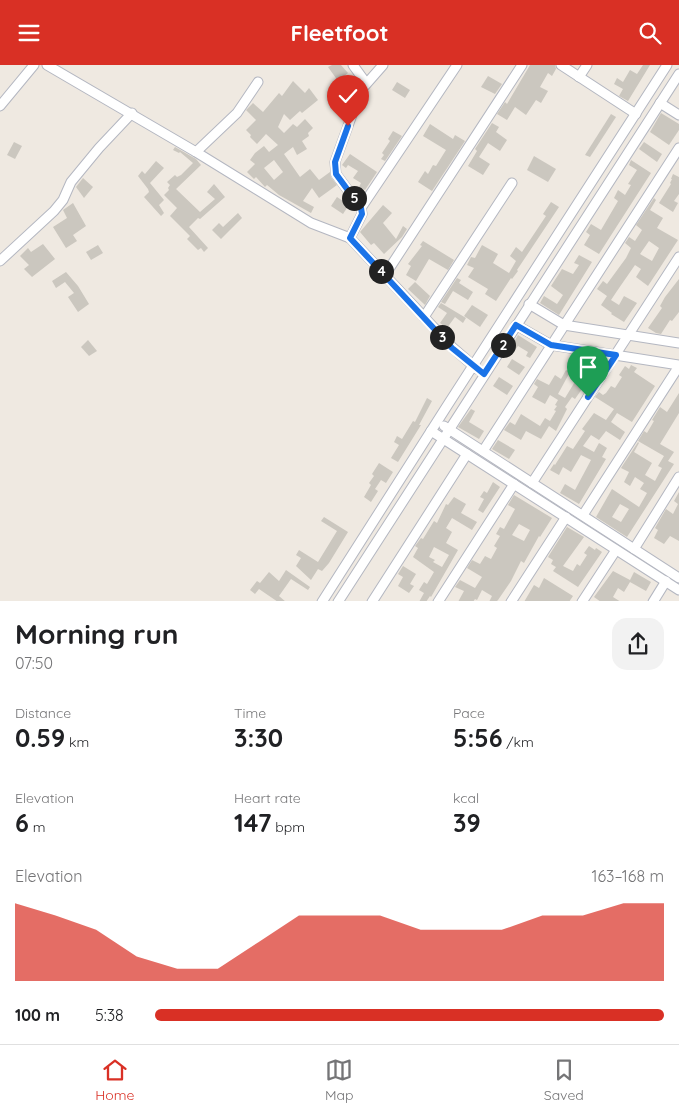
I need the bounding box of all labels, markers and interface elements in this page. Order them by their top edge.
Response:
icon: menu [15,19,43,47]
text: Fleetfoot [291,19,388,47]
icon: search [636,19,664,47]
pin [327,75,369,126]
icon: check [334,82,362,110]
pin: 5 [342,185,366,211]
text: 5 [350,189,359,207]
pin: 4 [368,259,394,283]
text: 4 [377,262,386,280]
pin: 3 [430,325,454,349]
text: 3 [439,328,446,346]
pin: 2 [490,333,516,357]
text: 2 [500,336,507,354]
pin [567,346,609,397]
icon: arrive [574,353,602,381]
text: Morning run [15,616,179,651]
button: share [612,618,664,670]
text: 07:50 [15,653,53,673]
text: Distance [15,704,71,722]
text: Time [234,704,266,722]
text: Pace [453,704,485,722]
text: 0.59 [15,722,65,753]
text: 3:30 [234,722,283,753]
text: 5:56 [453,722,502,753]
text: km [65,733,89,751]
text: /km [502,733,534,751]
text: Elevation [15,789,74,807]
text: Heart rate [234,789,301,807]
text: kcal [453,789,479,807]
text: 6 [15,807,29,838]
text: 147 [234,807,271,838]
text: 39 [453,807,481,838]
text: m [29,818,45,836]
text: bpm [271,818,305,836]
text: Elevation [15,866,82,886]
text: 163–168 m [592,866,664,886]
text: 100 m [15,1005,60,1025]
text: 5:38 [95,1005,124,1025]
tab: Home [95,1056,134,1104]
tab: Map [325,1056,353,1104]
tab: Saved [544,1056,584,1104]

